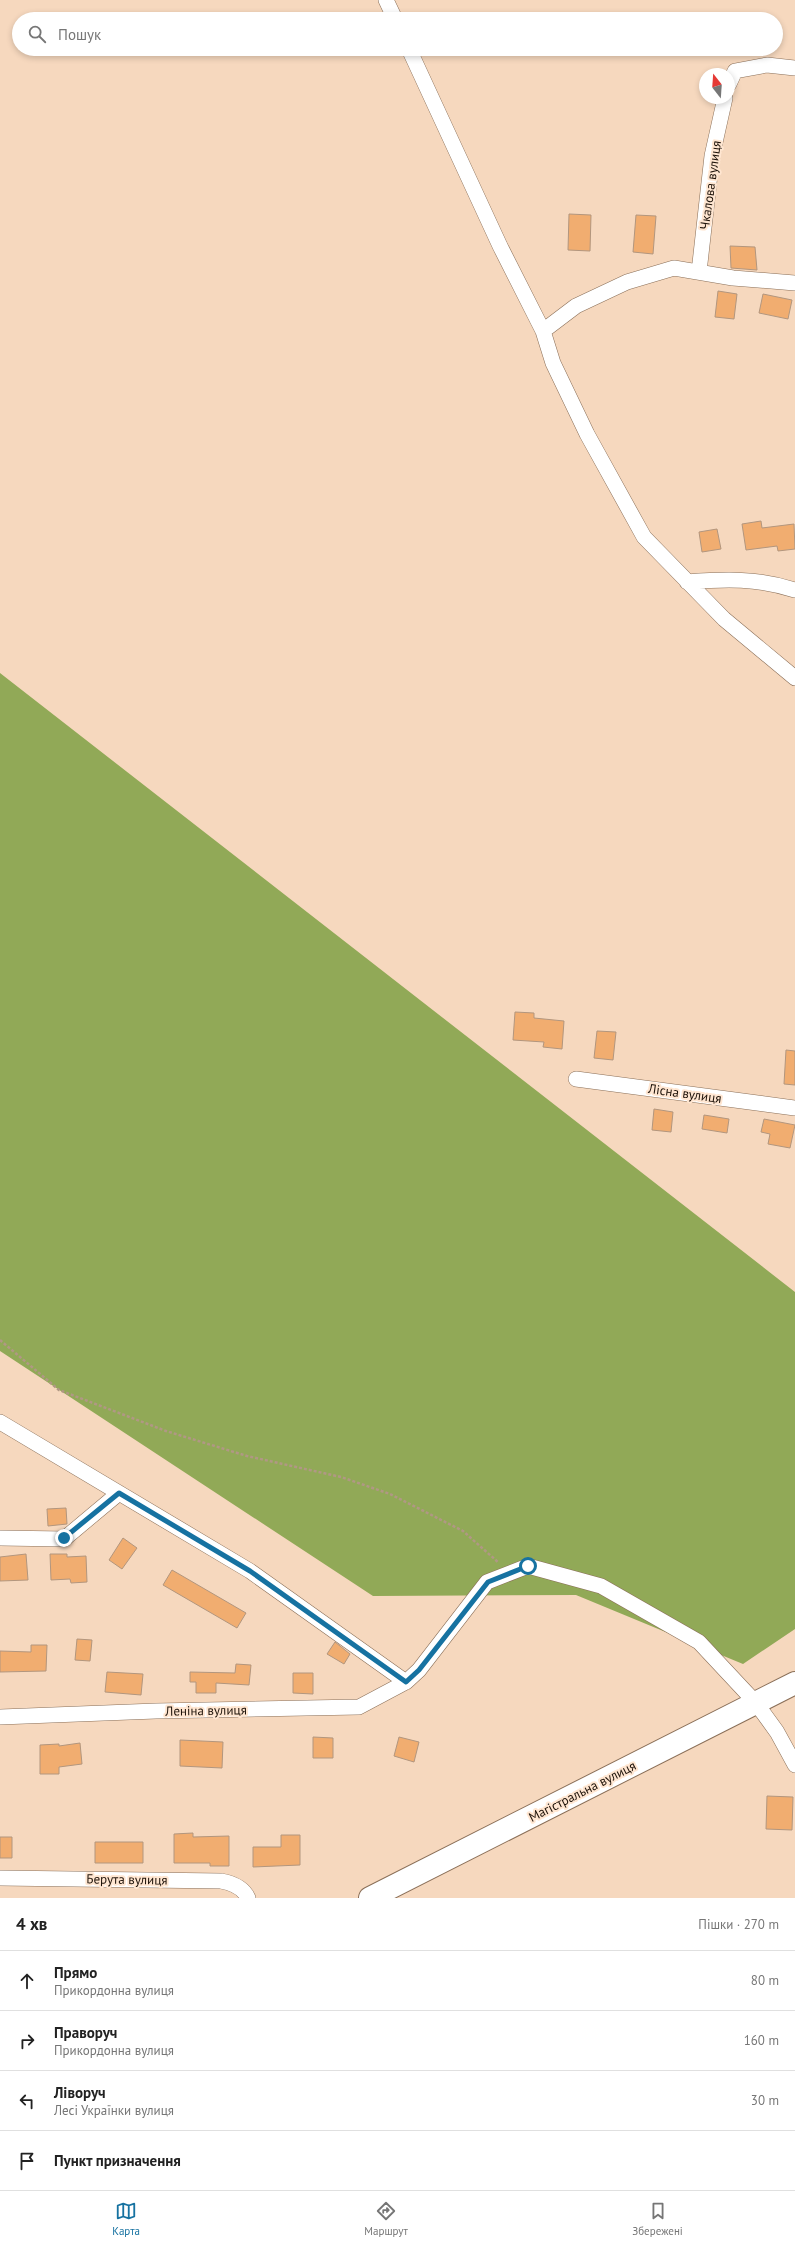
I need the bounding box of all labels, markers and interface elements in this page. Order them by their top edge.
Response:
search box [12,12,783,56]
icon: search [26,23,48,45]
text: Пошук [58,25,101,44]
north arrow [699,68,735,104]
street label: Чкалова вулиця [696,139,725,231]
street label: Лісна вулиця [646,1080,723,1107]
route end [55,1529,73,1547]
route start [519,1557,537,1575]
street label: Леніна вулиця [164,1701,247,1720]
street label: Магістральна вулиця [526,1757,639,1826]
street label: Берута вулиця [86,1870,168,1889]
text: 4 хв [16,1913,47,1935]
text: Пішки · 270 m [698,1916,779,1933]
text: Прямо [54,1963,97,1982]
icon: ahead [16,1970,38,1992]
text: 80 m [751,1972,779,1989]
text: Прикордонна вулиця [54,1982,174,1999]
text: Праворуч [54,2023,117,2042]
icon: right [16,2030,38,2052]
text: 160 m [744,2032,779,2049]
text: Прикордонна вулиця [54,2042,174,2059]
text: Ліворуч [54,2083,106,2102]
icon: left [16,2090,38,2112]
text: 30 m [751,2092,779,2109]
text: Лесі Українки вулиця [54,2102,174,2119]
icon: arrive [16,2150,38,2172]
text: Пункт призначення [54,2151,181,2170]
tab: Карта [112,2200,140,2238]
tab: Маршрут [364,2200,408,2238]
tab: Збережені [632,2200,683,2238]

